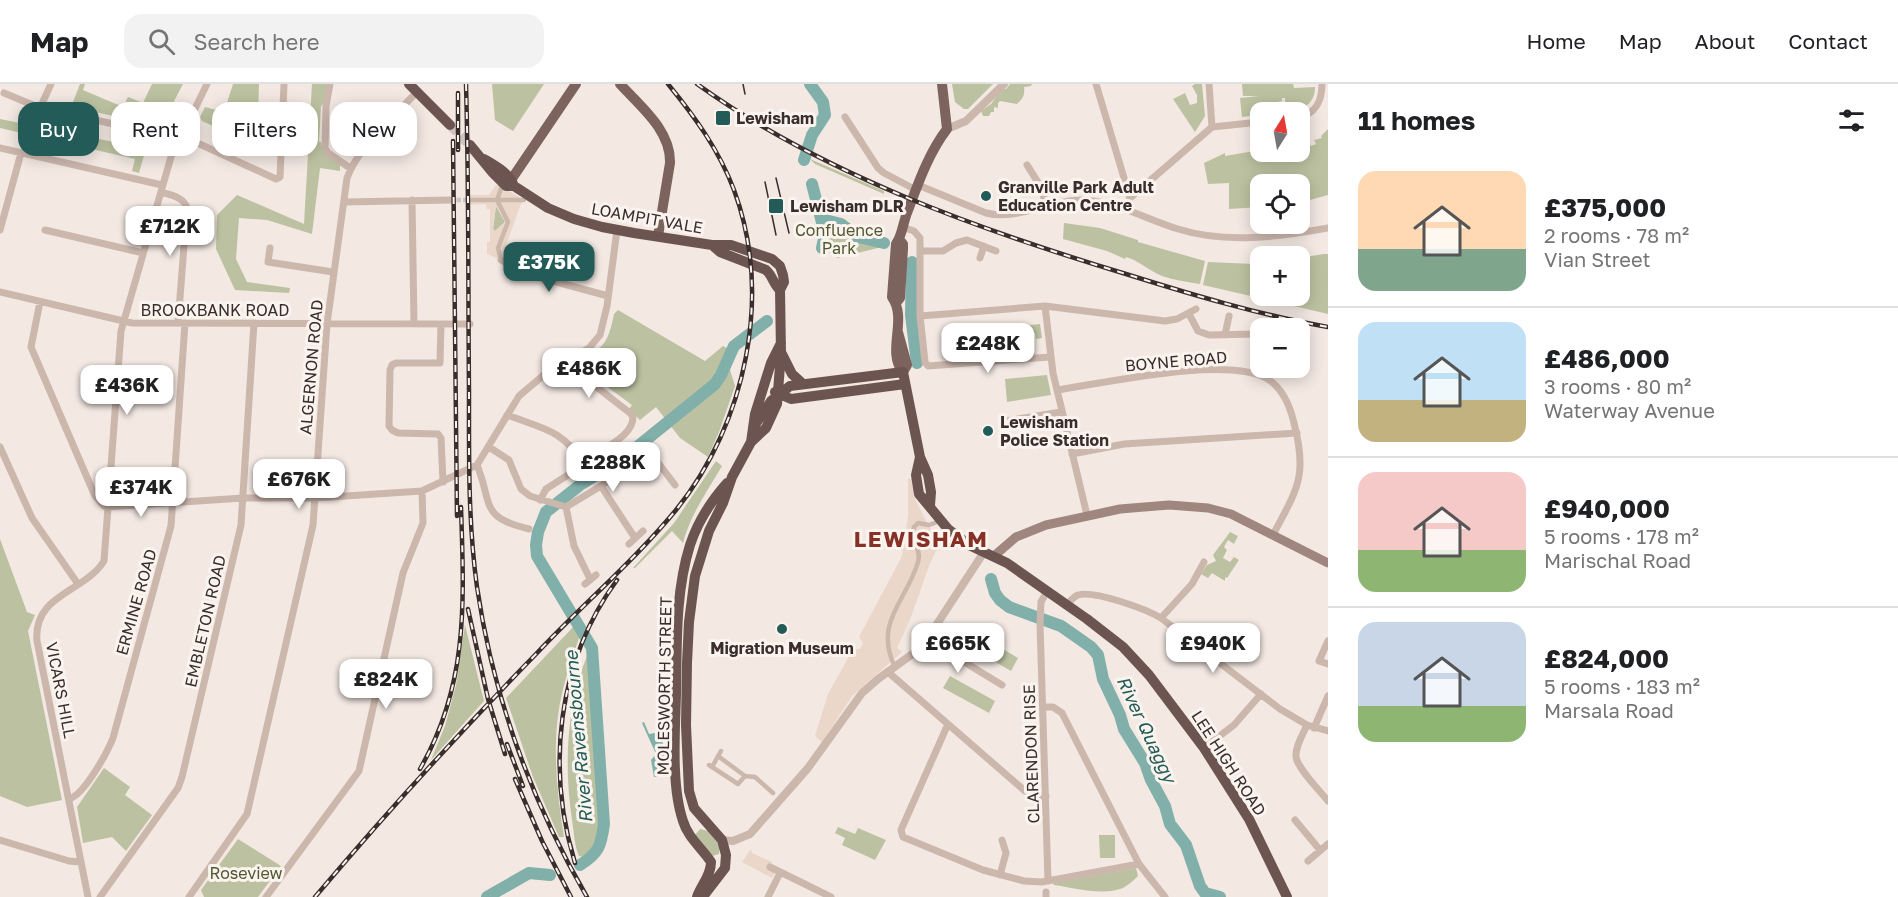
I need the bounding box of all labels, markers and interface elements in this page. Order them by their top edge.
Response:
search box [124,14,544,68]
text: Map [30,25,88,58]
icon: search [145,25,178,58]
text: Search here [193,28,319,55]
text: Home [1526,28,1586,54]
text: Map [1619,28,1662,54]
text: About [1695,28,1755,54]
text: Contact [1788,28,1868,54]
chip: Buy [18,102,99,156]
chip: Rent [111,102,200,156]
chip: Filters [212,102,318,156]
chip: New [330,102,417,156]
north arrow [1250,102,1310,162]
map controls [1250,102,1310,378]
icon: filters [1835,104,1868,137]
text: 11 homes [1358,105,1475,136]
place label: Lewisham [736,108,814,128]
marker: Lewisham [714,109,732,127]
button: locate [1250,174,1310,234]
place label: Granville Park Adult Education Centre [998,177,1154,215]
marker: Granville Park Adult Education Centre [979,189,993,203]
text: £375,000 [1544,192,1666,223]
icon: home [1406,195,1478,267]
place label: Lewisham DLR [790,196,904,216]
marker: Lewisham DLR [767,197,785,215]
street label: LOAMPIT VALE [590,198,704,238]
pin: £712K [128,206,212,257]
text: £712K [139,213,201,237]
park label: Confluence Park [795,220,883,258]
text: 2 rooms · 78 m² [1544,223,1689,247]
pin: £375K [507,242,591,293]
button: + [1250,246,1310,306]
text: Vian Street [1544,247,1651,271]
text: £375K [518,249,581,273]
street label: ALGERNON ROAD [295,299,327,435]
street label: BROOKBANK ROAD [141,300,289,320]
button: − [1250,318,1310,378]
pin: £248K [946,323,1030,374]
text: £248K [955,330,1021,354]
text: £486,000 [1544,343,1670,374]
icon: home [1406,346,1478,418]
street label: BOYNE ROAD [1124,347,1228,375]
pin: £486K [547,348,631,399]
text: £486K [556,355,622,379]
pin: £436K [85,365,169,416]
text: £436K [94,372,160,396]
text: 3 rooms · 80 m² [1544,374,1691,398]
text: Waterway Avenue [1544,398,1715,422]
place label: Lewisham Police Station [1000,412,1109,450]
marker: Lewisham Police Station [981,424,995,438]
pin: £288K [571,442,655,493]
text: £288K [580,449,646,473]
pin: £676K [257,459,341,510]
text: £676K [267,466,331,490]
pin: £374K [99,467,183,518]
text: £374K [109,474,173,498]
text: £940,000 [1544,493,1670,524]
icon: home [1406,496,1478,568]
text: 5 rooms · 178 m² [1544,524,1699,548]
district label: LEWISHAM [854,525,988,552]
street label: ERMINE ROAD [111,547,161,657]
text: Marischal Road [1544,548,1691,572]
street label: EMBLETON ROAD [180,553,230,689]
street label: MOLESWORTH STREET [652,596,676,776]
marker: Migration Museum [775,622,789,636]
pin: £665K [916,623,1000,674]
pin: £940K [1171,623,1255,674]
text: £665K [925,630,991,654]
text: £940K [1180,630,1246,654]
place label: Migration Museum [710,638,854,658]
street label: VICARS HILL [42,640,80,740]
text: £824,000 [1544,643,1669,674]
icon: home [1406,646,1478,718]
water label: River Ravensbourne [559,648,596,824]
pin: £824K [344,659,428,710]
text: £824K [353,666,419,690]
water label: River Quaggy [1113,672,1183,789]
text: 5 rooms · 183 m² [1544,674,1700,698]
street label: CLARENDON RISE [1019,684,1043,824]
text: Marsala Road [1544,698,1674,722]
street label: LEE HIGH ROAD [1188,707,1270,819]
park label: Roseview [209,863,283,883]

